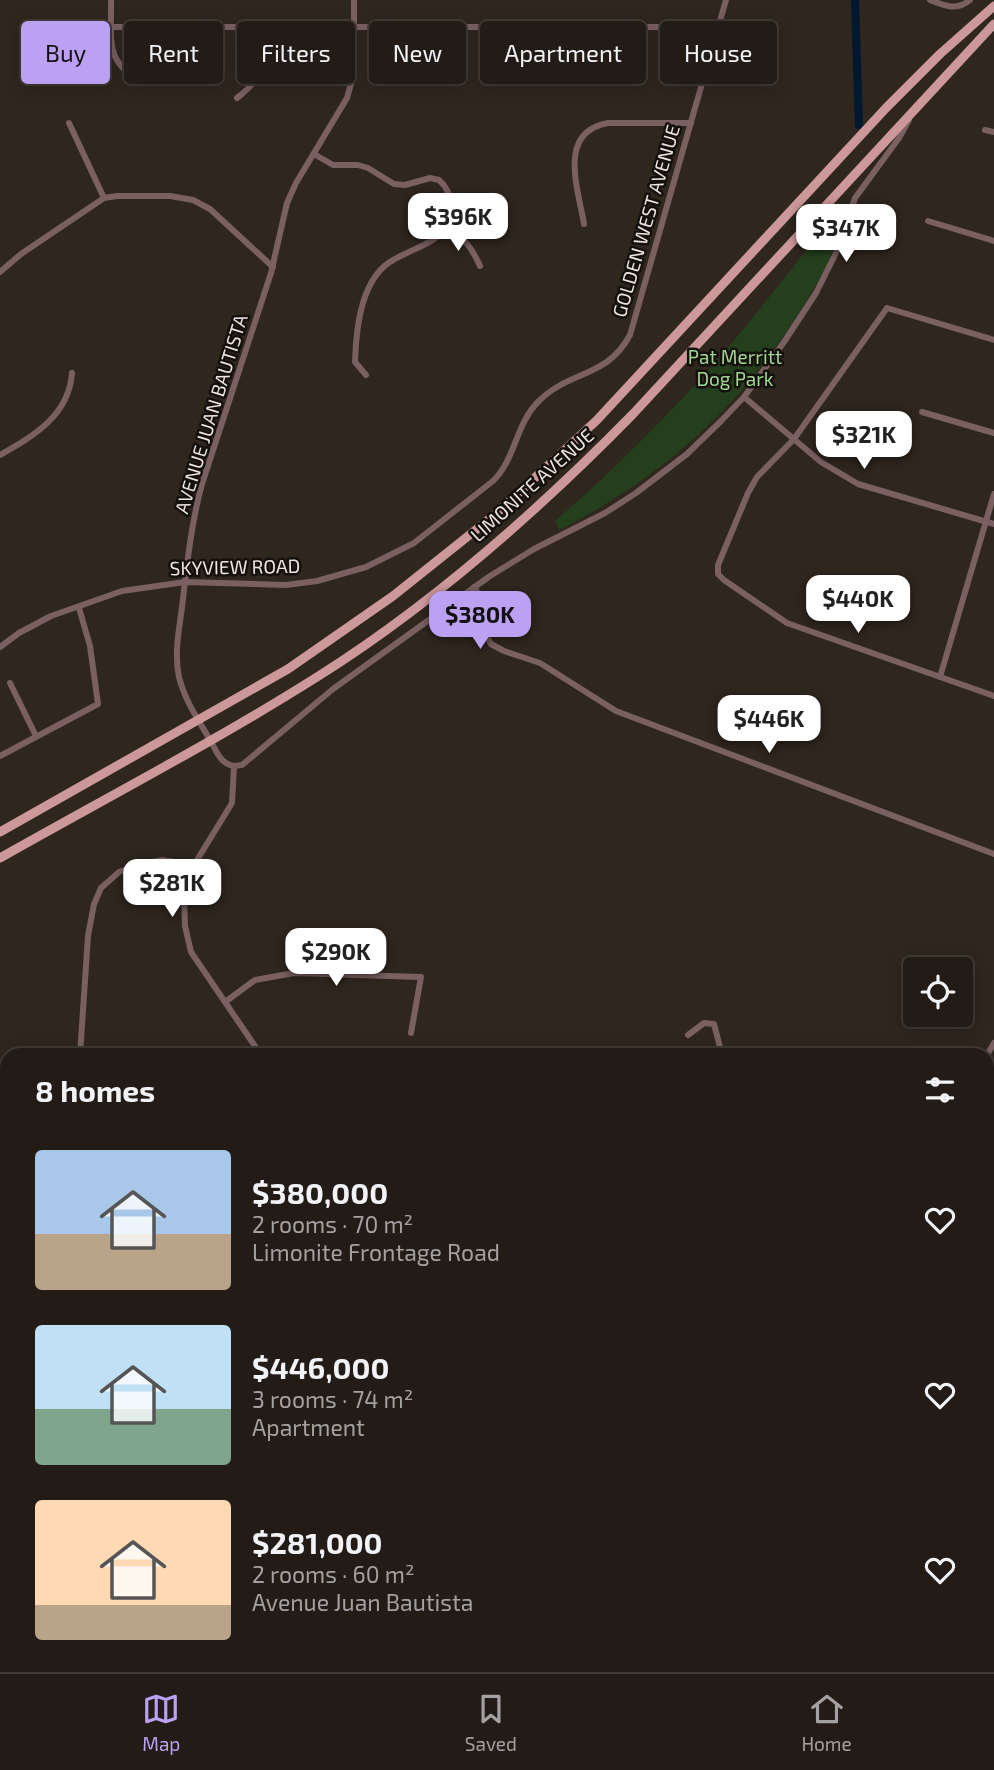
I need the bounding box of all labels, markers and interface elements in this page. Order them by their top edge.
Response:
chip: Buy [21,21,110,84]
chip: Rent [124,21,223,84]
chip: Filters [237,21,355,84]
chip: New [369,21,466,84]
chip: Apartment [480,21,646,84]
chip: House [660,21,777,84]
street label: GOLDEN WEST AVENUE [607,122,684,320]
pin: $396K [409,194,507,253]
text: $396K [424,202,492,230]
pin: $347K [797,204,895,264]
text: $347K [812,213,880,241]
street label: AVENUE JUAN BAUTISTA [169,311,252,516]
park label: Pat Merritt Dog Park [688,345,782,390]
pin: $321K [815,412,913,471]
text: $321K [832,420,896,448]
street label: LIMONITE AVENUE [465,423,598,546]
street label: SKYVIEW ROAD [169,554,301,579]
pin: $440K [809,576,907,635]
text: $440K [822,584,894,612]
pin: $380K [431,592,529,651]
text: $380K [445,600,515,628]
pin: $446K [720,696,818,755]
text: $446K [734,704,804,732]
pin: $281K [123,860,221,919]
text: $281K [139,868,205,896]
pin: $290K [287,928,385,988]
text: $290K [301,937,371,965]
map controls [903,957,973,1027]
button: locate [903,957,973,1027]
icon: filters [921,1071,959,1109]
text: 8 homes [35,1072,155,1108]
text: $380,000 [252,1174,388,1210]
icon: home [91,1178,175,1262]
icon: heart [921,1201,959,1239]
text: 2 rooms · 70 m² [252,1210,413,1238]
text: Limonite Frontage Road [252,1238,500,1266]
text: $446,000 [252,1349,389,1385]
icon: home [91,1353,175,1437]
icon: heart [921,1376,959,1414]
text: 3 rooms · 74 m² [252,1385,413,1413]
text: Apartment [252,1413,365,1441]
text: $281,000 [252,1524,383,1560]
icon: home [91,1528,175,1612]
icon: heart [921,1551,959,1589]
text: 2 rooms · 60 m² [252,1560,414,1588]
text: Avenue Juan Bautista [252,1588,473,1616]
tab: Map [142,1690,180,1755]
tab: Saved [465,1690,517,1755]
tab: Home [801,1690,852,1755]

